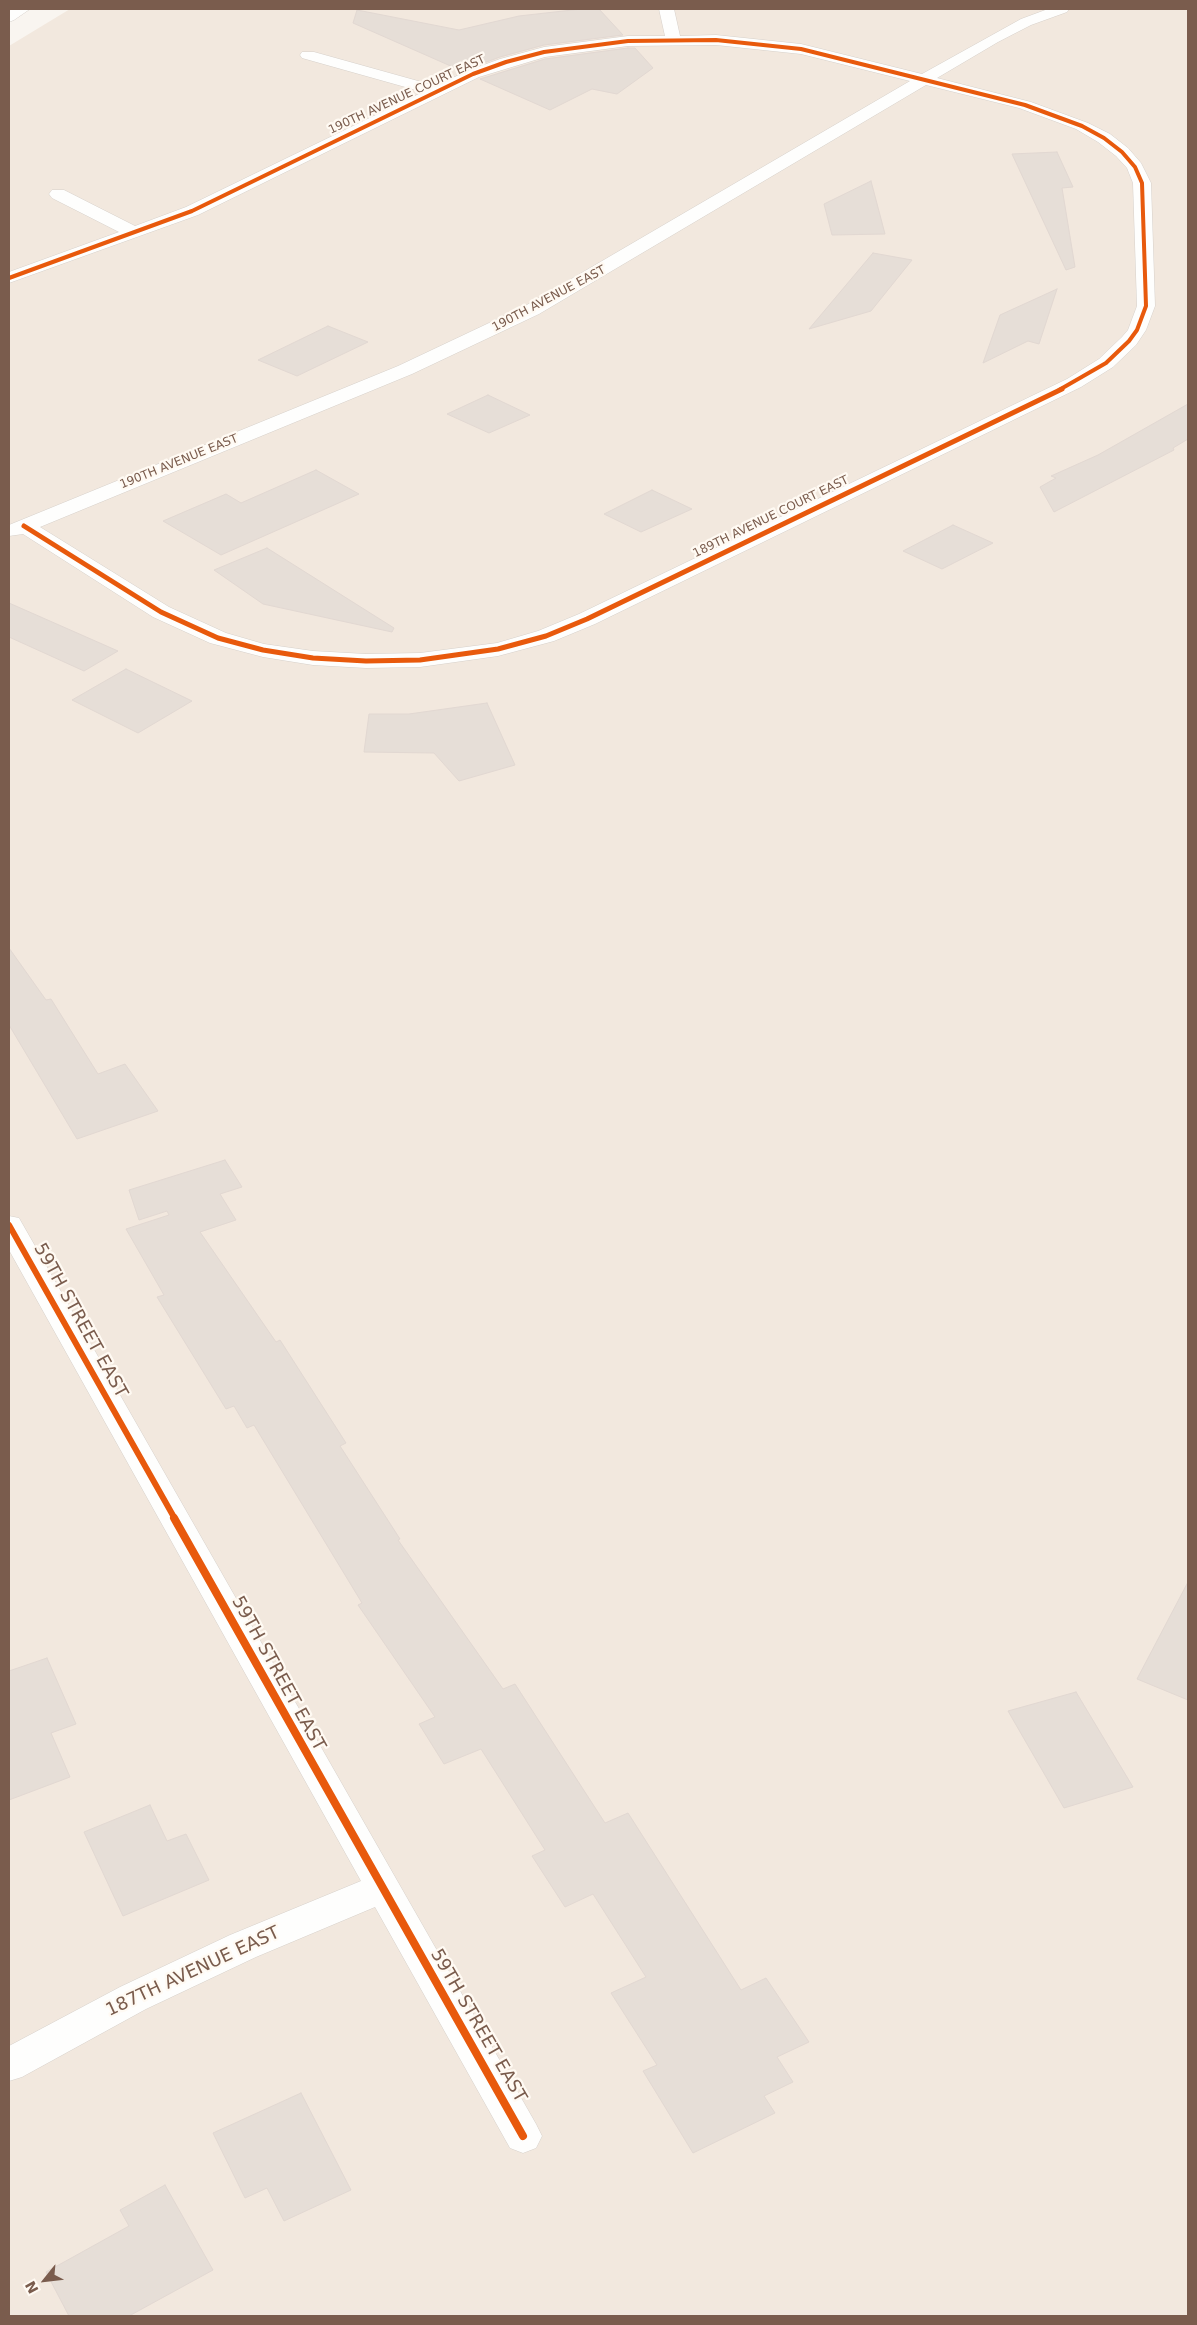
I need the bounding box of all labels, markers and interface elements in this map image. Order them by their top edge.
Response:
street label: 190TH AVENUE COURT EAST [326,52,488,138]
street label: 190TH AVENUE EAST [490,263,608,335]
street label: 190TH AVENUE EAST [118,432,240,492]
street label: 189TH AVENUE COURT EAST [691,473,851,561]
street label: 59TH STREET EAST [28,1240,132,1402]
street label: 59TH STREET EAST [226,1593,330,1755]
street label: 187TH AVENUE EAST [103,1922,283,2022]
street label: 59TH STREET EAST [425,1945,531,2107]
north arrow [20,2255,70,2305]
text: N [22,2278,42,2296]

